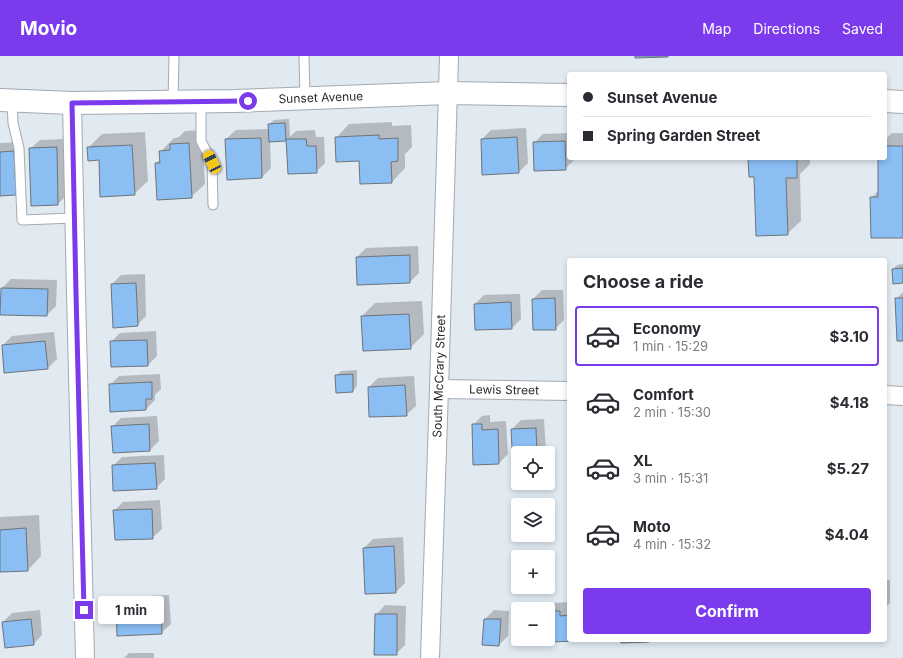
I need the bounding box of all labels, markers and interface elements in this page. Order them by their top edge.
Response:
text: Movio [20,17,77,40]
text: Map [702,20,731,37]
text: Directions [753,20,820,37]
text: Saved [842,20,883,37]
street label: Sunset Avenue [278,88,363,106]
text: Sunset Avenue [607,88,717,107]
route start [239,92,257,110]
text: Spring Garden Street [607,126,760,145]
car [201,149,223,175]
text: Choose a ride [583,271,704,292]
street label: South McCrary Street [429,314,448,438]
icon: car [585,318,621,354]
text: Economy [633,319,701,338]
text: $3.10 [830,327,869,346]
text: 1 min · 15:29 [633,338,708,354]
street label: Lewis Street [469,381,539,398]
icon: car [585,384,621,420]
text: Comfort [633,385,694,404]
text: $4.18 [830,393,869,412]
text: 2 min · 15:30 [633,404,711,420]
map controls [511,446,555,646]
button: locate [511,446,555,490]
icon: car [585,450,621,486]
text: XL [633,451,653,470]
text: $5.27 [827,459,869,478]
text: 3 min · 15:31 [633,470,708,486]
button: layers [511,498,555,542]
icon: car [585,516,621,552]
text: Moto [633,517,671,536]
text: $4.04 [825,525,869,544]
text: 4 min · 15:32 [633,536,711,552]
button: + [511,550,555,594]
button: Confirm [583,588,871,634]
callout: 1 min [98,596,164,624]
route end [75,601,93,619]
text: 1 min [115,602,147,618]
button: − [511,602,555,646]

